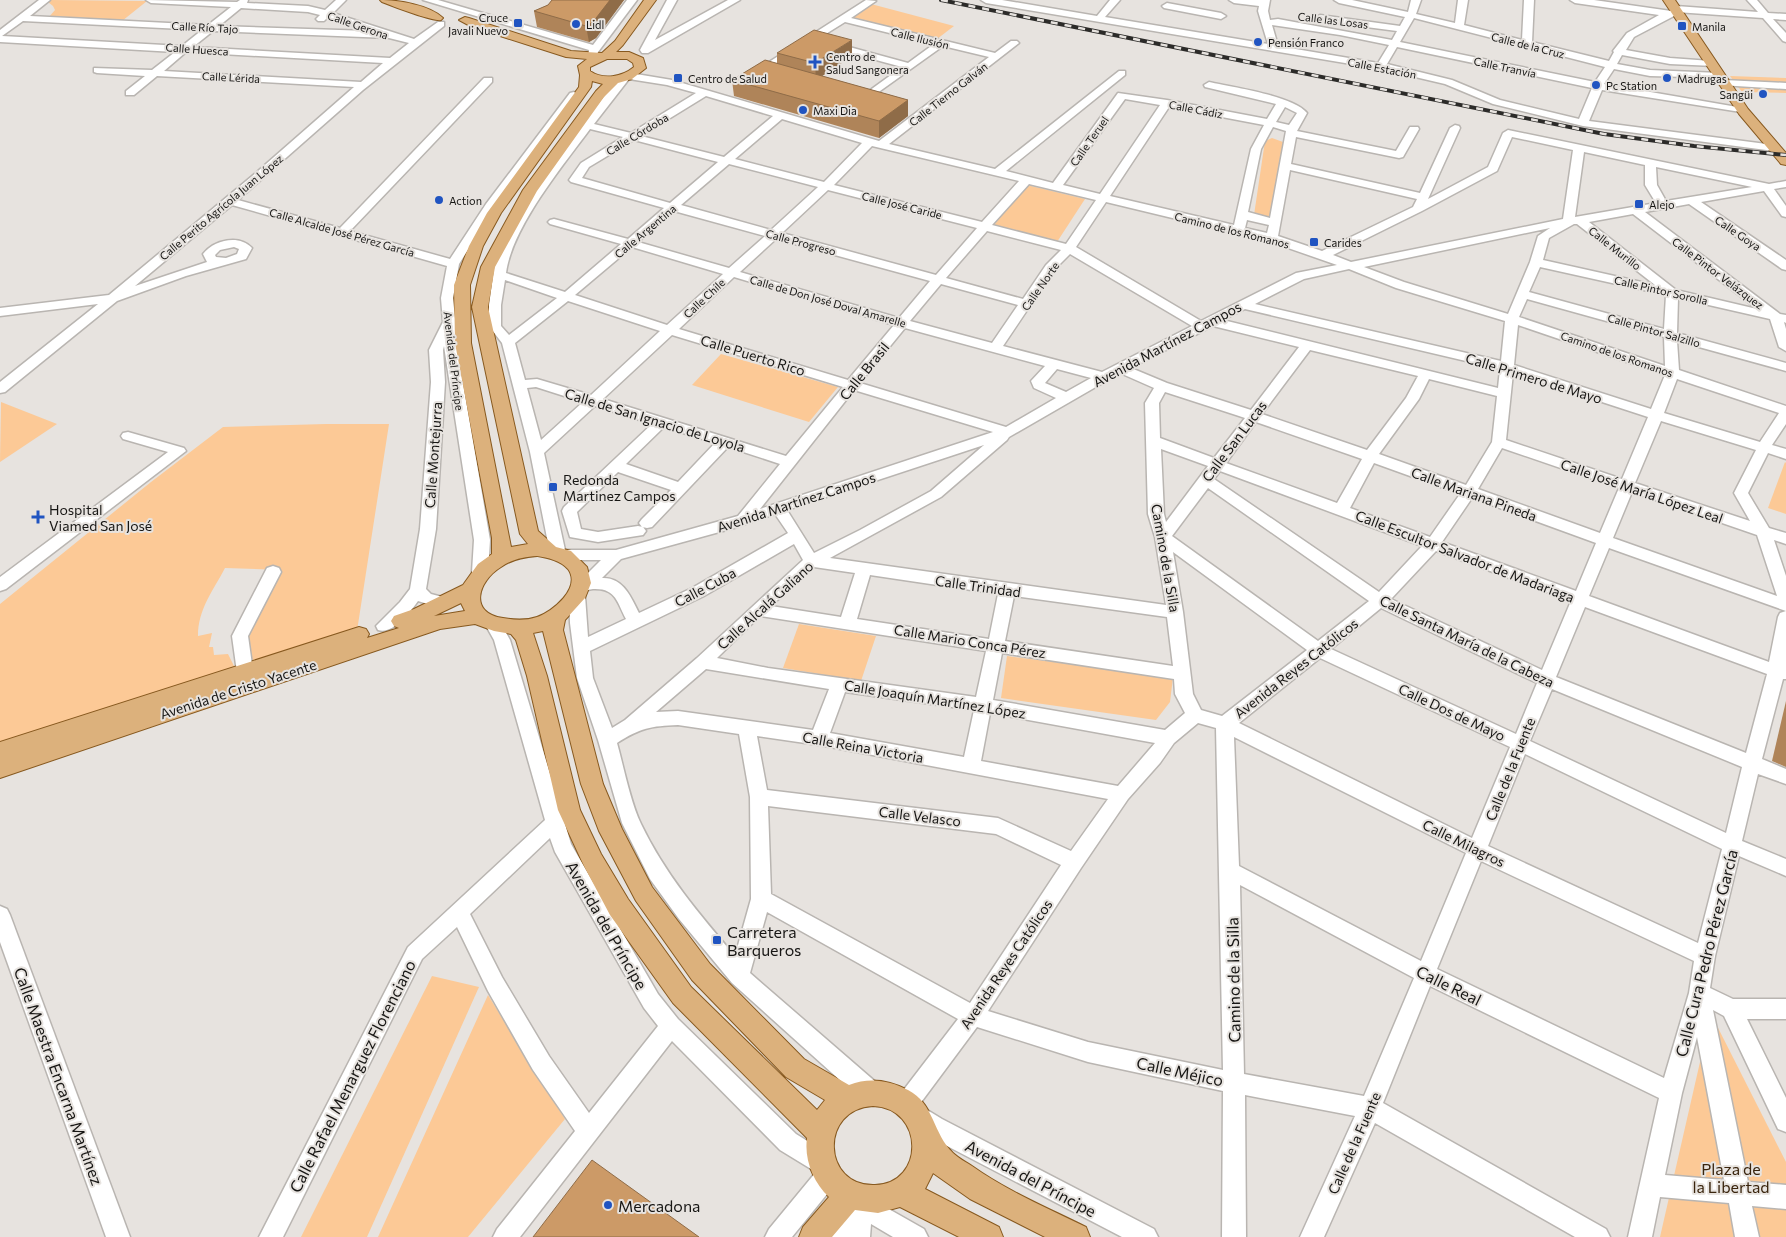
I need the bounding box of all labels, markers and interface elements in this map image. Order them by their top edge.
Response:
street label: Calle Gerona [326,9,390,41]
street label: Calle las Losas [1297,9,1369,31]
place label: Cruce Javali Nuevo [448,11,508,38]
marker: Cruce Javali Nuevo [512,17,524,29]
marker: Lidl [570,18,582,30]
place label: Lidl [586,18,604,31]
street label: Calle Río Tajo [171,19,239,35]
marker: Manila [1676,20,1688,32]
place label: Manila [1692,20,1726,33]
street label: Calle Ilusión [890,24,950,52]
street label: Calle de la Cruz [1490,30,1567,61]
marker: Pensión Franco [1252,36,1264,48]
place label: Pensión Franco [1268,36,1345,49]
street label: Calle Huesca [165,40,229,58]
place label: Centro de Salud Sangonera [826,50,909,76]
street label: Calle Tranvía [1473,54,1537,80]
marker: Centro de Salud Sangonera [808,55,822,69]
street label: Calle Estación [1347,55,1417,81]
street label: Calle Tierno Galván [906,59,990,129]
street label: Calle Lérida [202,69,260,85]
marker: Centro de Salud [672,72,684,84]
place label: Centro de Salud [688,72,767,85]
marker: Madrugas [1661,72,1673,84]
place label: Madrugas [1677,72,1727,85]
marker: Pc Station [1590,79,1602,91]
place label: Pc Station [1606,79,1657,92]
place label: Sangüi [1720,88,1753,101]
marker: Sangüi [1757,88,1769,100]
street label: Calle Cádiz [1168,97,1225,121]
marker: Maxi Dia [797,104,809,116]
place label: Maxi Dia [813,104,857,117]
street label: Calle Córdoba [604,110,670,158]
street label: Calle Teruel [1067,114,1111,168]
street label: Calle Perito Agrícola Juan López [157,151,286,263]
street label: Calle José Caride [860,189,944,222]
marker: Action [433,194,445,206]
place label: Action [449,194,482,207]
marker: Alejo [1633,198,1645,210]
place label: Alejo [1649,198,1675,211]
street label: Calle Argentina [612,202,678,260]
street label: Calle Alcalde José Pérez García [268,205,416,260]
street label: Camino de los Romanos [1173,209,1291,251]
street label: Calle Goya [1713,213,1763,253]
street label: Calle Murillo [1586,224,1644,273]
street label: Calle Progreso [765,226,838,258]
street label: Calle Pintor Velázquez [1670,234,1767,312]
marker: Carides [1308,236,1320,248]
place label: Carides [1324,236,1362,249]
street label: Calle Norte [1019,259,1062,313]
street label: Calle de Don José Doval Amarelle [748,272,908,331]
street label: Calle Pintor Sorolla [1613,273,1709,307]
street label: Calle Chile [681,275,728,321]
street label: Avenida Martínez Campos [1090,298,1244,390]
street label: Avenida del Príncipe [441,311,467,412]
street label: Calle Pintor Salzillo [1606,311,1702,350]
street label: Camino de los Romanos [1559,329,1675,379]
street label: Calle Puerto Rico [699,331,807,379]
street label: Calle Brasil [836,339,892,403]
street label: Calle Primero de Mayo [1464,349,1604,407]
street label: Calle de San Ignacio de Loyola [563,384,747,456]
street label: Calle San Lucas [1198,397,1270,485]
street label: Calle Montejurra [421,401,445,509]
street label: Calle José María López Leal [1559,455,1725,527]
street label: Calle Mariana Pineda [1409,463,1539,525]
street label: Avenida Martínez Campos [715,468,877,536]
place label: Redonda Martinez Campos [563,471,676,504]
marker: Redonda Martinez Campos [547,481,559,493]
place label: Hospital Viamed San José [49,501,152,534]
street label: Camino de la Silla [1148,502,1184,614]
street label: Calle Escultor Salvador de Madariaga [1353,506,1577,606]
marker: Hospital Viamed San José [31,510,45,524]
street label: Calle Alcalá Galiano [713,557,817,653]
street label: Calle Cuba [671,564,739,610]
street label: Calle Trinidad [934,572,1022,600]
street label: Calle Santa María de la Cabeza [1377,591,1557,691]
street label: Avenida Reyes Católicos [1231,614,1361,722]
street label: Calle Mario Conca Pérez [893,621,1047,661]
street label: Avenida de Cristo Yacente [158,656,318,722]
street label: Calle Joaquín Martínez López [843,676,1027,722]
street label: Calle Dos de Mayo [1396,680,1508,744]
street label: Calle de la Fuente [1482,715,1538,823]
street label: Calle Reina Victoria [801,728,925,766]
street label: Calle Velasco [878,803,962,829]
street label: Calle Milagros [1420,816,1508,870]
street label: Calle Cura Pedro Pérez García [1671,847,1741,1059]
street label: Avenida del Príncipe [562,857,652,993]
street label: Avenida Reyes Católicos [956,896,1056,1032]
street label: Camino de la Silla [1222,917,1244,1043]
place label: Carretera Barqueros [727,922,801,959]
marker: Carretera Barqueros [711,934,723,946]
street label: Calle Rafael Menarguez Florenciano [285,957,419,1195]
street label: Calle Real [1413,961,1485,1009]
street label: Calle Maestra Encarna Martínez [11,964,107,1188]
street label: Calle Méjico [1135,1053,1225,1089]
street label: Calle de la Fuente [1324,1089,1384,1197]
street label: Avenida del Príncipe [962,1136,1100,1220]
park label: Plaza de la Libertad [1692,1159,1770,1196]
place label: Mercadona [618,1196,700,1215]
marker: Mercadona [602,1199,614,1211]

